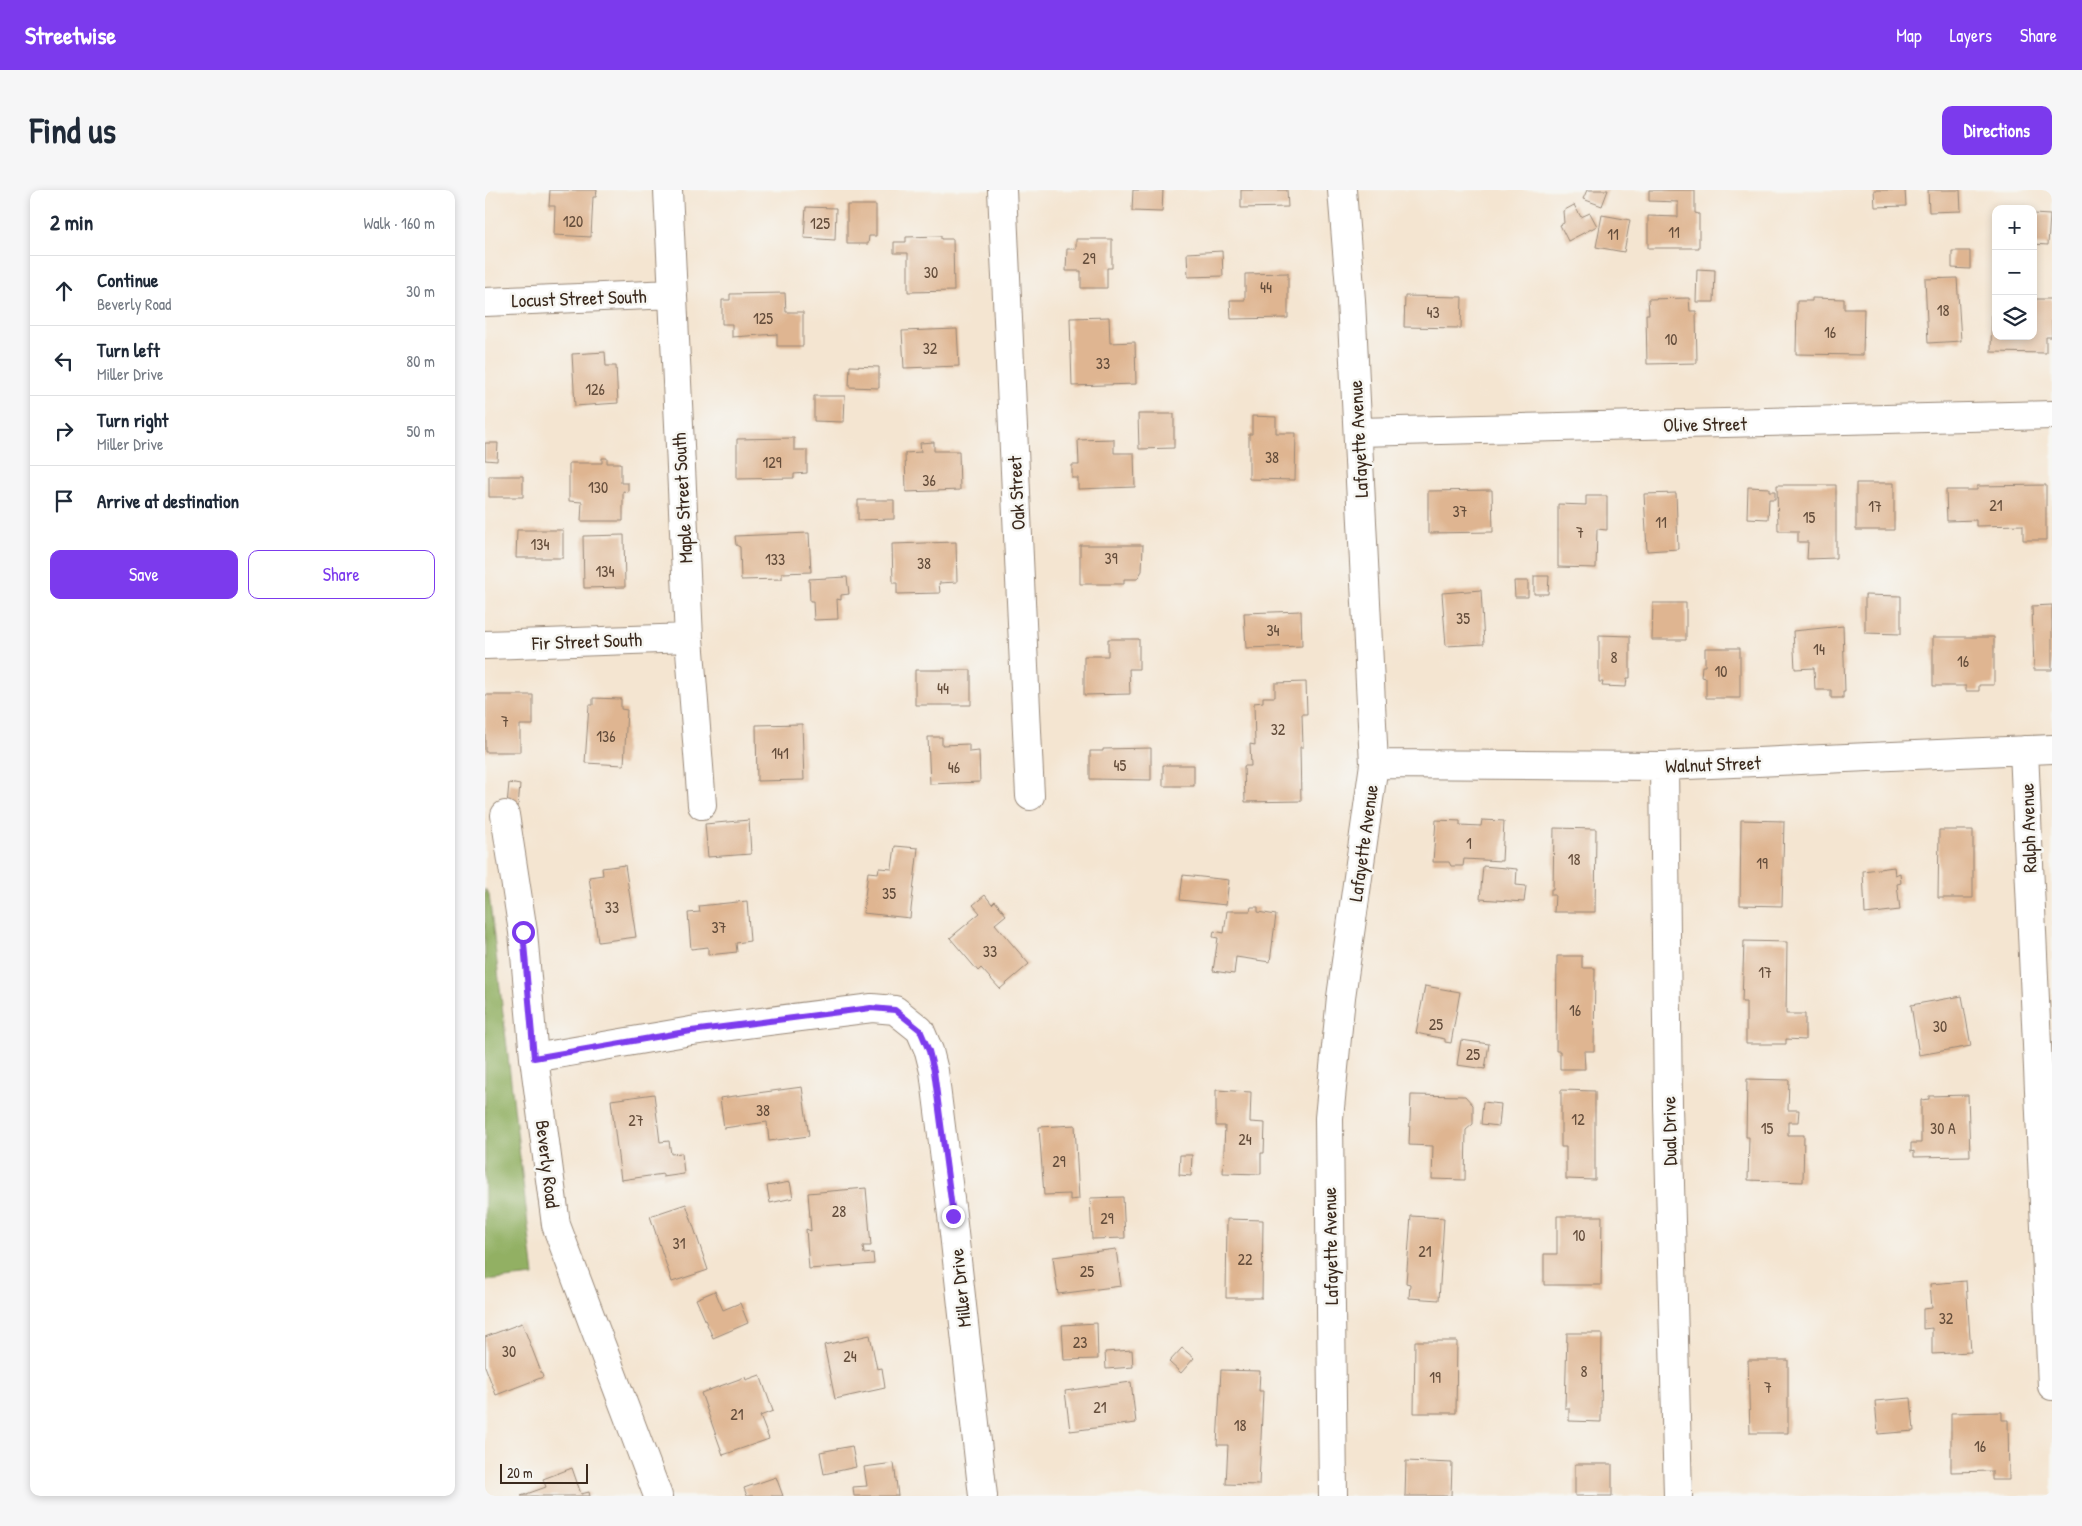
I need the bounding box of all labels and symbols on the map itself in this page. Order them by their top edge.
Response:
house number: 120 [563,210,583,232]
house number: 125 [810,212,830,234]
house number: 11 [1668,221,1680,243]
house number: 11 [1607,223,1619,245]
house number: 29 [1082,247,1096,269]
house number: 30 [924,261,938,283]
house number: 44 [1260,276,1272,298]
street label: Locust Street South [511,283,647,313]
house number: 18 [1937,299,1949,321]
house number: 43 [1426,301,1440,323]
house number: 125 [753,307,773,329]
house number: 16 [1824,321,1836,343]
house number: 10 [1665,328,1677,350]
house number: 32 [923,337,938,359]
house number: 33 [1096,352,1110,374]
house number: 126 [585,378,605,400]
street label: Lafayette Avenue [1342,379,1374,498]
street label: Olive Street [1663,410,1748,438]
street label: Maple Street South [666,432,698,564]
house number: 38 [1265,446,1279,468]
house number: 129 [762,451,782,473]
street label: Oak Street [1001,455,1031,531]
house number: 36 [922,469,936,491]
house number: 130 [588,476,608,498]
house number: 21 [1989,494,2003,516]
house number: 17 [1868,495,1882,517]
house number: 37 [1452,500,1468,522]
house number: 15 [1803,506,1816,528]
house number: 11 [1655,511,1667,533]
house number: 7 [1576,521,1584,543]
house number: 134 [531,533,549,555]
house number: 39 [1104,547,1118,569]
house number: 133 [765,548,785,570]
house number: 38 [917,552,931,574]
house number: 134 [596,560,614,582]
house number: 35 [1456,607,1470,629]
house number: 34 [1266,619,1280,641]
street label: Fir Street South [530,626,643,656]
house number: 14 [1813,638,1825,660]
house number: 8 [1611,646,1618,668]
house number: 16 [1957,650,1969,672]
house number: 10 [1715,660,1727,682]
house number: 44 [937,677,949,699]
house number: 7 [501,710,509,732]
house number: 32 [1271,718,1286,740]
house number: 136 [596,725,616,747]
house number: 141 [771,742,789,764]
street label: Walnut Street [1665,749,1762,779]
house number: 45 [1114,754,1127,776]
house number: 46 [948,756,960,778]
street label: Ralph Avenue [2013,782,2043,873]
street label: Lafayette Avenue [1342,783,1384,903]
house number: 1 [1466,832,1472,854]
house number: 18 [1568,848,1580,870]
house number: 19 [1756,852,1768,874]
house number: 35 [882,882,896,904]
house number: 33 [605,896,619,918]
house number: 37 [711,916,727,938]
route start [512,921,535,944]
house number: 33 [983,940,997,962]
house number: 17 [1758,961,1772,983]
house number: 16 [1569,999,1581,1021]
house number: 25 [1429,1013,1443,1035]
house number: 30 [1933,1015,1947,1037]
house number: 25 [1466,1043,1480,1065]
street label: Dual Drive [1655,1096,1683,1166]
house number: 38 [756,1099,770,1121]
house number: 12 [1571,1108,1585,1130]
house number: 27 [628,1109,644,1131]
house number: 15 [1761,1117,1774,1139]
house number: 30 A [1930,1117,1956,1139]
street label: Beverly Road [530,1119,566,1210]
house number: 24 [1238,1128,1252,1150]
house number: 29 [1052,1150,1066,1172]
street label: Lafayette Avenue [1316,1187,1344,1305]
house number: 28 [832,1200,846,1222]
route end [942,1205,965,1228]
house number: 29 [1100,1207,1114,1229]
house number: 10 [1573,1224,1585,1246]
house number: 31 [673,1232,686,1254]
house number: 21 [1418,1240,1432,1262]
street label: Miller Drive [943,1247,977,1329]
house number: 22 [1238,1248,1253,1270]
house number: 25 [1080,1260,1094,1282]
house number: 32 [1939,1307,1954,1329]
house number: 23 [1073,1331,1087,1353]
house number: 30 [502,1340,516,1362]
house number: 24 [843,1345,857,1367]
house number: 8 [1581,1360,1588,1382]
house number: 19 [1429,1366,1441,1388]
house number: 7 [1764,1376,1772,1398]
house number: 21 [1093,1396,1107,1418]
house number: 21 [730,1403,744,1425]
house number: 18 [1234,1414,1246,1436]
house number: 16 [1974,1435,1986,1457]
scale bar [500,1461,587,1484]

